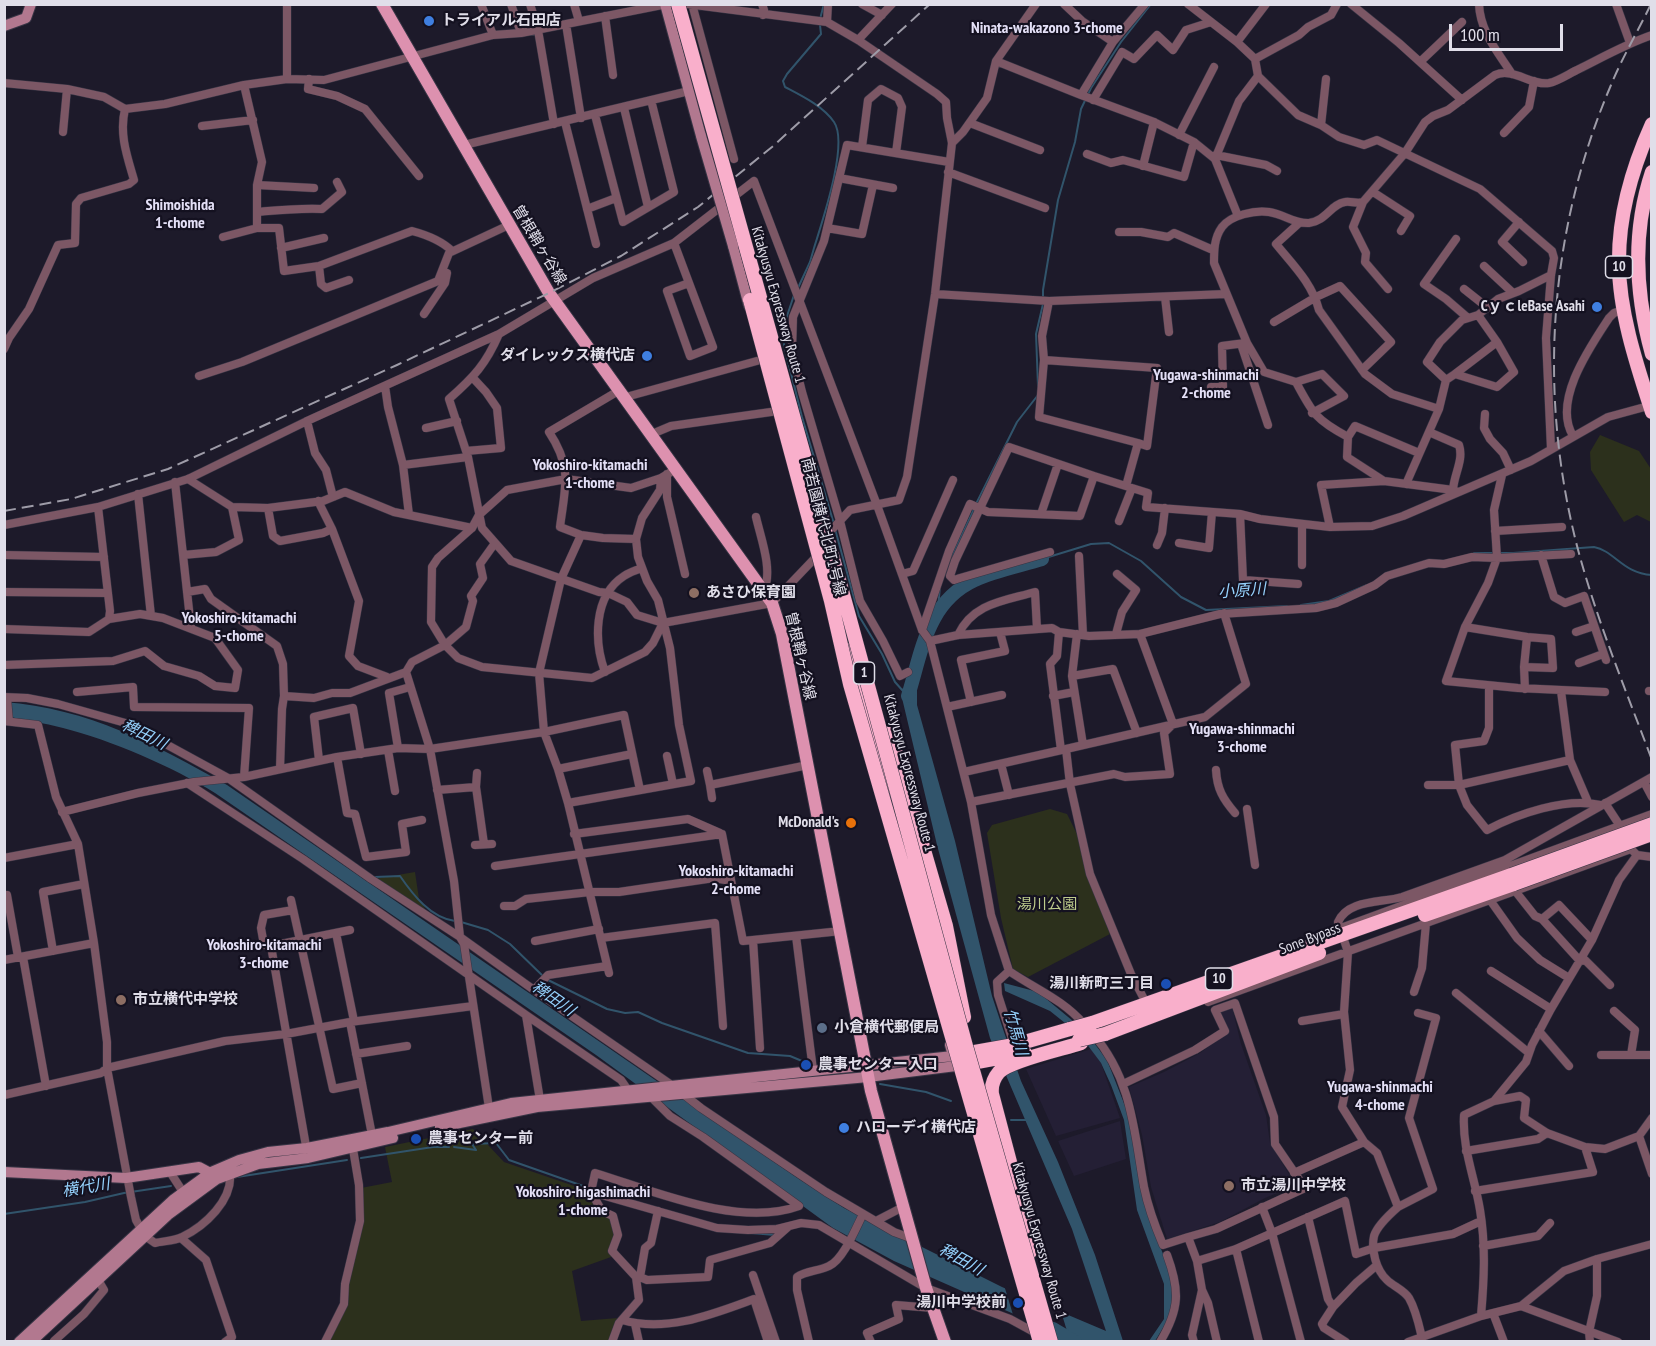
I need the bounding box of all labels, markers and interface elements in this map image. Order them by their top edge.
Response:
place label: トライアル石田店 [441,12,561,30]
scale bar [1452,12,1566,50]
marker: トライアル石田店 [422,14,436,28]
district label: Ninata-wakazono 3-chome [971,18,1123,38]
text: 100 m [1460,23,1500,46]
district label: Shimoishida 1-chome [145,195,215,233]
street label: 曽根鞘ヶ谷線 [508,202,570,288]
street label: Kitakyusyu Expressway Route 1 [747,225,809,385]
road number: 10 [1606,256,1632,278]
place label: CｙｃleBase Asahi [1481,298,1585,316]
marker: CｙｃleBase Asahi [1590,300,1604,314]
place label: ダイレックス横代店 [500,347,635,365]
marker: ダイレックス横代店 [640,349,654,363]
district label: Yugawa-shinmachi 2-chome [1153,365,1259,403]
district label: Yokoshiro-kitamachi 1-chome [532,455,648,493]
street label: 南若園横代北町1号線 [797,456,849,598]
water label: 小原川 [1217,580,1267,602]
place label: あさひ保育園 [706,584,796,602]
marker: あさひ保育園 [687,586,701,600]
district label: Yokoshiro-kitamachi 5-chome [181,608,297,646]
street label: 曽根鞘ヶ谷線 [781,610,819,702]
road number: 1 [854,662,874,684]
street label: Kitakyusyu Expressway Route 1 [879,692,939,854]
water label: 稗田川 [118,716,170,754]
district label: Yugawa-shinmachi 3-chome [1189,719,1295,757]
place label: McDonald's [778,814,839,832]
marker: McDonald's [844,816,858,830]
district label: Yokoshiro-kitamachi 2-chome [678,861,794,899]
park label: 湯川公園 [1017,896,1077,914]
street label: Sone Bypass [1277,919,1343,959]
district label: Yokoshiro-kitamachi 3-chome [206,935,322,973]
road number: 10 [1206,968,1232,990]
place label: 湯川新町三丁目 [1049,975,1154,993]
water label: 稗田川 [528,977,578,1021]
marker: 湯川新町三丁目 [1159,977,1173,991]
place label: 市立横代中学校 [133,991,238,1009]
marker: 市立横代中学校 [114,993,128,1007]
water label: 竹馬川 [999,1006,1031,1058]
place label: 小倉横代郵便局 [834,1019,939,1037]
marker: 小倉横代郵便局 [815,1021,829,1035]
place label: 農事センター入口 [818,1056,938,1074]
marker: 農事センター入口 [799,1058,813,1072]
district label: Yugawa-shinmachi 4-chome [1327,1077,1433,1115]
place label: ハローデイ横代店 [856,1119,976,1137]
marker: ハローデイ横代店 [837,1121,851,1135]
place label: 農事センター前 [428,1130,533,1148]
marker: 農事センター前 [409,1132,423,1146]
street label: Kitakyusyu Expressway Route 1 [1008,1161,1070,1321]
water label: 横代川 [61,1175,111,1201]
place label: 市立湯川中学校 [1241,1177,1346,1195]
marker: 市立湯川中学校 [1222,1179,1236,1193]
district label: Yokoshiro-higashimachi 1-chome [516,1182,650,1220]
water label: 稗田川 [935,1240,987,1280]
place label: 湯川中学校前 [916,1294,1006,1312]
marker: 湯川中学校前 [1011,1296,1025,1310]

